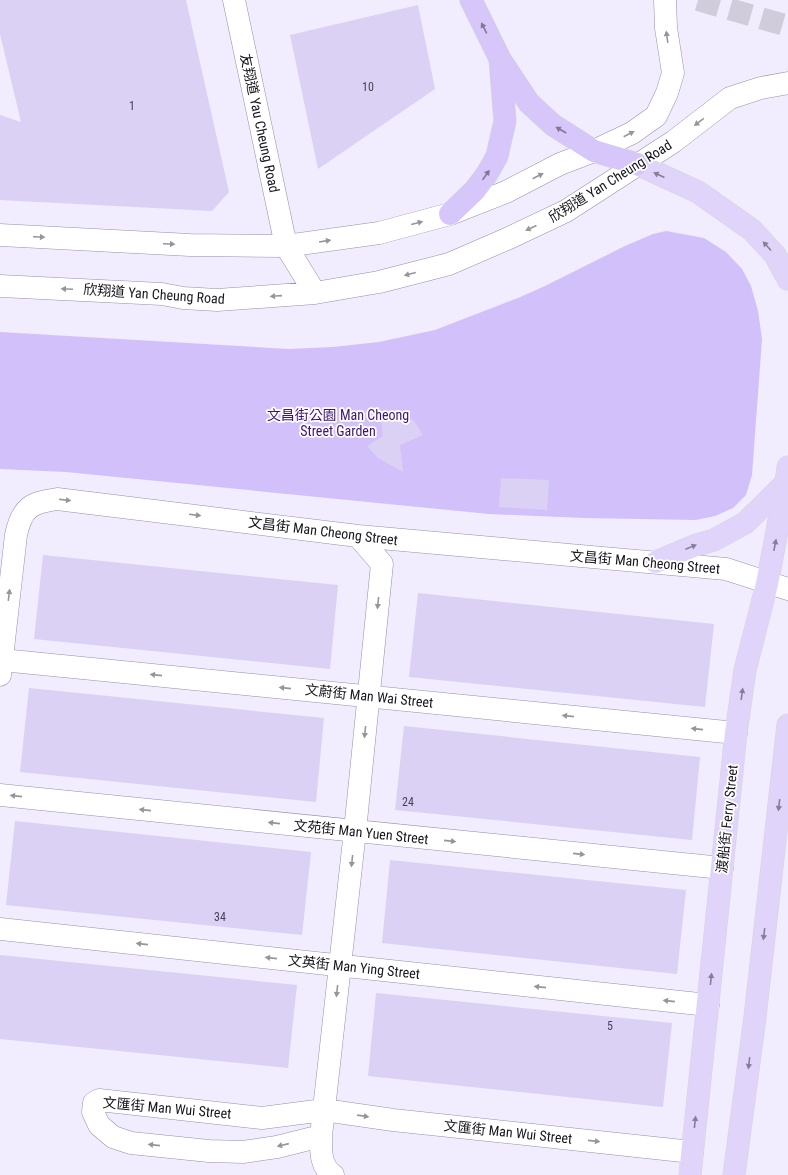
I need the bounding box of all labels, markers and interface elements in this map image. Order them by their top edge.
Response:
one-way arrow [481,22,487,33]
one-way arrow [664,30,670,43]
street label: 友翔道 Yau Cheung Road [237,52,283,194]
house number: 10 [362,80,374,94]
house number: 1 [129,99,135,113]
one-way arrow [694,118,705,126]
one-way arrow [555,126,567,133]
one-way arrow [623,130,635,137]
street label: 欣翔道 Yan Cheung Road [546,137,674,225]
one-way arrow [482,170,490,181]
one-way arrow [532,172,544,179]
one-way arrow [654,172,665,178]
one-way arrow [411,220,423,226]
one-way arrow [525,225,537,232]
one-way arrow [33,234,46,240]
one-way arrow [319,237,331,243]
one-way arrow [163,240,175,247]
one-way arrow [762,241,771,251]
one-way arrow [403,271,415,277]
street label: 欣翔道 Yan Cheung Road [83,281,225,307]
one-way arrow [61,285,73,292]
one-way arrow [269,293,282,299]
park label: 文昌街公園 Man Cheong Street Garden [267,407,409,439]
one-way arrow [59,496,72,503]
one-way arrow [188,512,201,518]
street label: 文昌街 Man Cheong Street [247,514,399,548]
one-way arrow [772,539,778,551]
one-way arrow [686,544,698,550]
street label: 文昌街 Man Cheong Street [569,547,721,577]
one-way arrow [6,589,12,601]
one-way arrow [375,597,381,609]
one-way arrow [150,672,162,678]
street label: 文蔚街 Man Wai Street [304,681,434,711]
one-way arrow [279,684,291,691]
one-way arrow [739,688,745,701]
one-way arrow [562,713,574,719]
one-way arrow [362,726,368,738]
one-way arrow [691,726,703,733]
street label: 渡船街 Ferry Street [713,764,741,874]
one-way arrow [10,793,22,800]
house number: 24 [402,795,414,809]
one-way arrow [776,799,782,811]
one-way arrow [139,806,151,813]
street label: 文苑街 Man Yuen Street [293,817,429,847]
one-way arrow [268,820,281,826]
one-way arrow [444,837,456,844]
one-way arrow [573,851,585,857]
one-way arrow [348,855,355,868]
house number: 34 [214,910,226,924]
one-way arrow [761,928,767,940]
one-way arrow [136,941,148,947]
street label: 文英街 Man Ying Street [287,952,421,982]
one-way arrow [265,955,277,961]
one-way arrow [707,973,714,985]
one-way arrow [534,983,546,990]
one-way arrow [334,985,340,997]
one-way arrow [663,997,675,1004]
house number: 5 [607,1019,613,1033]
one-way arrow [746,1057,752,1069]
street label: 文匯街 Man Wui Street [102,1094,232,1122]
one-way arrow [357,1113,369,1119]
one-way arrow [692,1116,698,1128]
street label: 文匯街 Man Wui Street [443,1117,573,1147]
one-way arrow [588,1138,601,1145]
one-way arrow [148,1142,160,1148]
one-way arrow [277,1143,289,1149]

